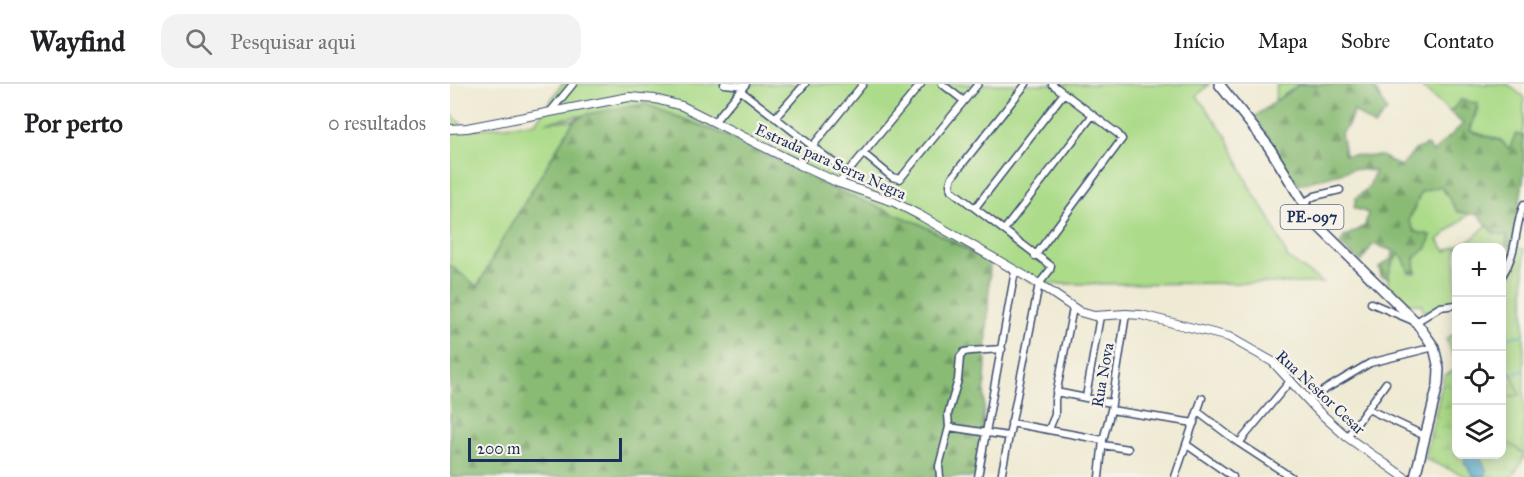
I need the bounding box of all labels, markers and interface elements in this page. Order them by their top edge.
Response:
search box [161,14,581,68]
text: Wayfind [30,24,125,59]
icon: search [182,25,215,58]
text: Pesquisar aqui [230,28,356,55]
text: Início [1174,28,1225,54]
text: Mapa [1258,28,1308,54]
text: Sobre [1341,28,1390,54]
text: Contato [1423,28,1494,54]
text: Por perto [24,107,123,139]
text: 0 resultados [328,111,426,135]
street label: Estrada para Serra Negra [752,120,909,204]
road number: PE-097 [1280,205,1344,229]
map controls [1452,243,1506,459]
button: + [1452,243,1506,297]
button: − [1452,297,1506,351]
street label: Rua Nova [1087,341,1118,409]
street label: Rua Nestor Cesar [1272,346,1369,439]
button: locate [1452,351,1506,405]
button: layers [1452,405,1506,459]
scale bar [468,435,622,462]
text: 200 m [477,439,520,458]

